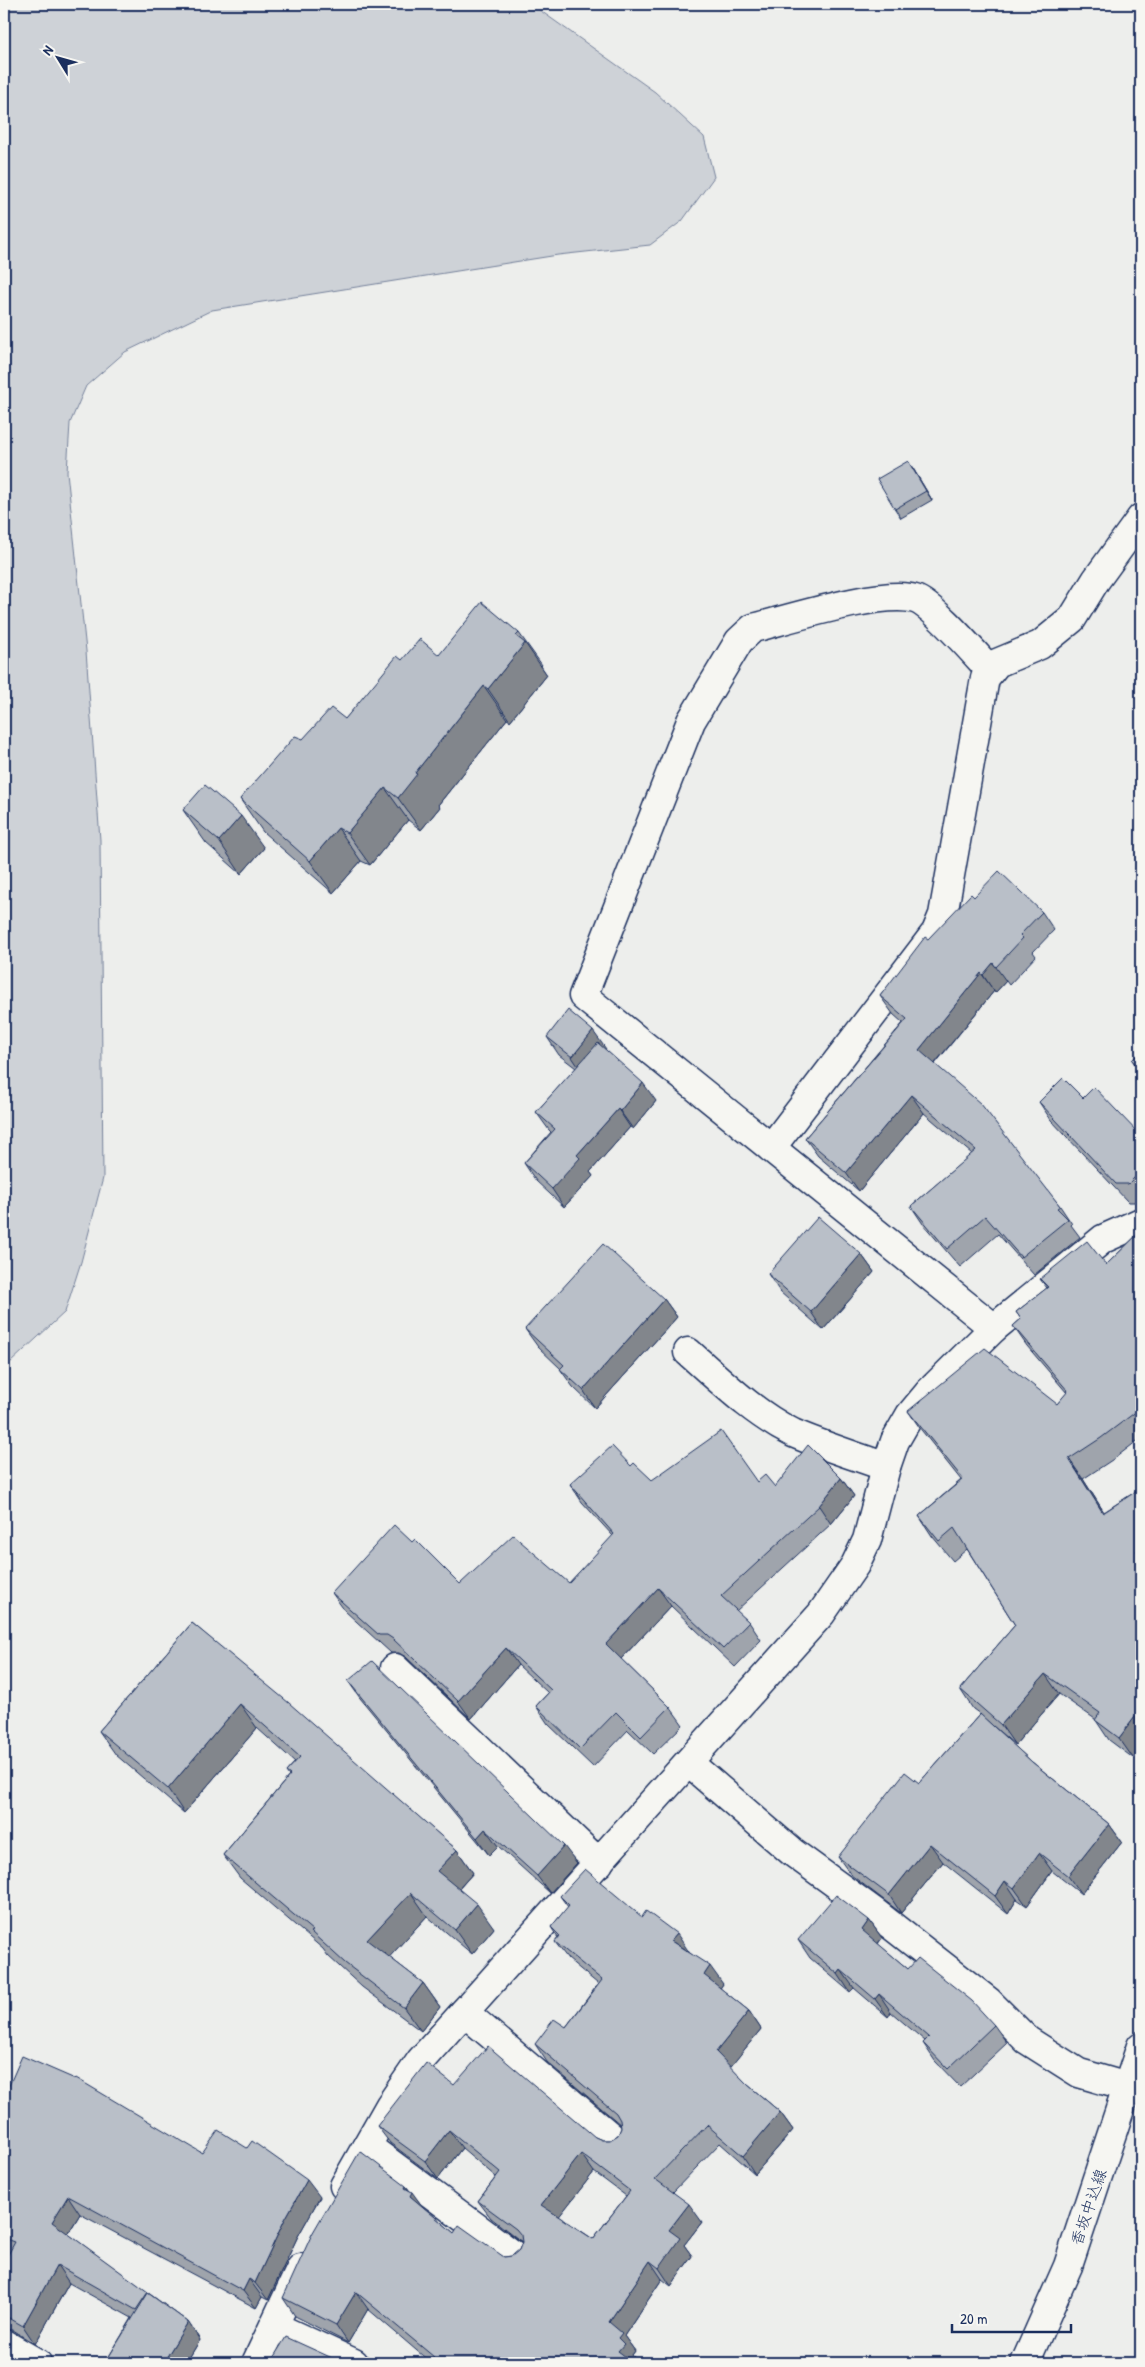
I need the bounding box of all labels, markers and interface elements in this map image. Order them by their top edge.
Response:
north arrow [32,32,82,82]
text: N [37,41,57,59]
street label: 香坂中込線 [1065,2166,1111,2248]
scale bar [952,2302,1071,2334]
text: 20 m [960,2308,987,2329]

